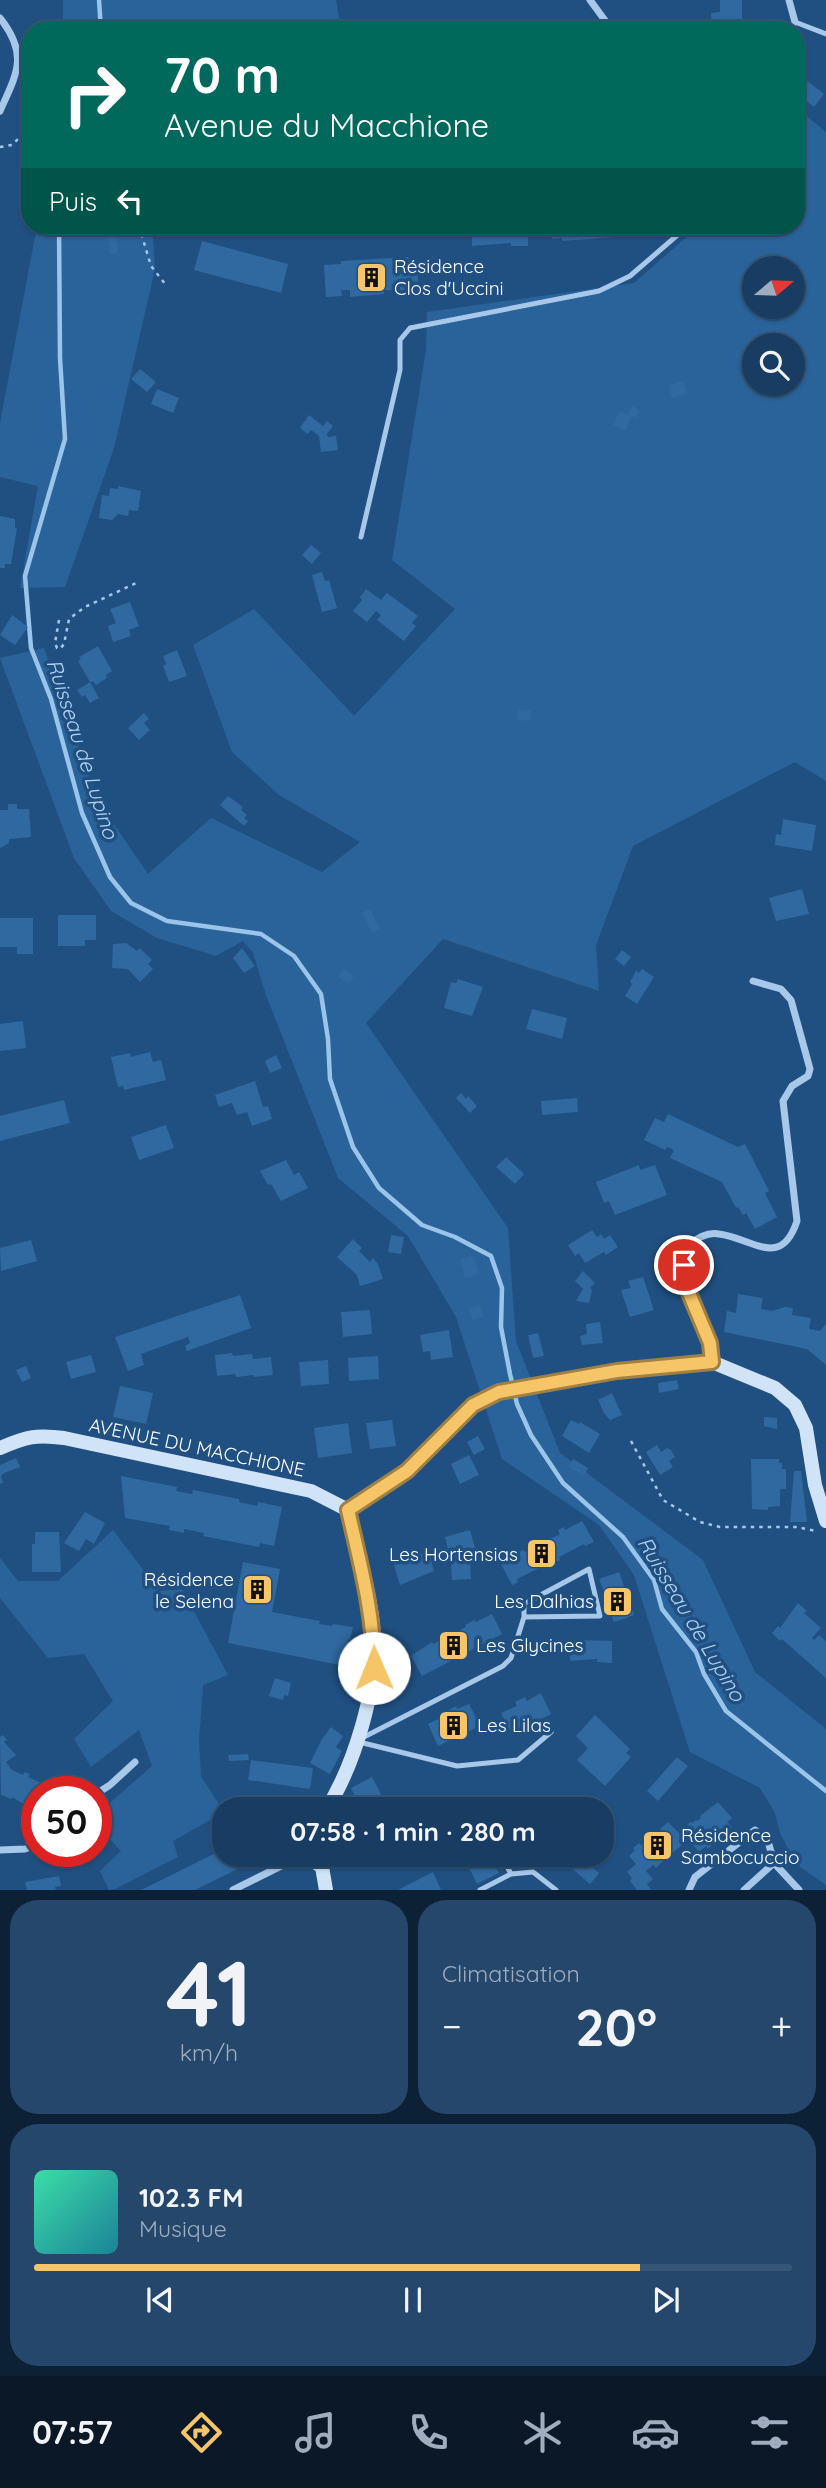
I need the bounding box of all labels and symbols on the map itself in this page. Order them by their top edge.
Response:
place label: Résidence Clos d'Uccini [394,254,504,300]
north arrow [742,256,805,318]
building icon: Résidence Clos d'Uccini [354,260,388,294]
water label: Ruisseau de Lupino [42,655,125,843]
pin [654,1235,714,1295]
street label: AVENUE DU MACCHIONE [87,1412,307,1482]
water label: Ruisseau de Lupino [632,1531,752,1707]
building icon: Les Hortensias [524,1537,558,1571]
place label: Les Hortensias [389,1542,518,1566]
place label: Résidence le Selena [144,1567,234,1613]
building icon: Résidence le Selena [240,1573,274,1607]
building icon: Les Dalhias [600,1584,634,1618]
place label: Les Dalhias [494,1589,594,1613]
building icon: Les Glycines [436,1628,470,1662]
position arrow [337,1631,411,1705]
place label: Les Glycines [476,1633,584,1657]
building icon: Les Lilas [437,1708,471,1742]
place label: Les Lilas [477,1713,551,1737]
speed limit sign: 50 [21,1776,112,1867]
place label: Résidence Sambocuccio [681,1823,799,1869]
building icon: Résidence Sambocuccio [641,1829,675,1863]

